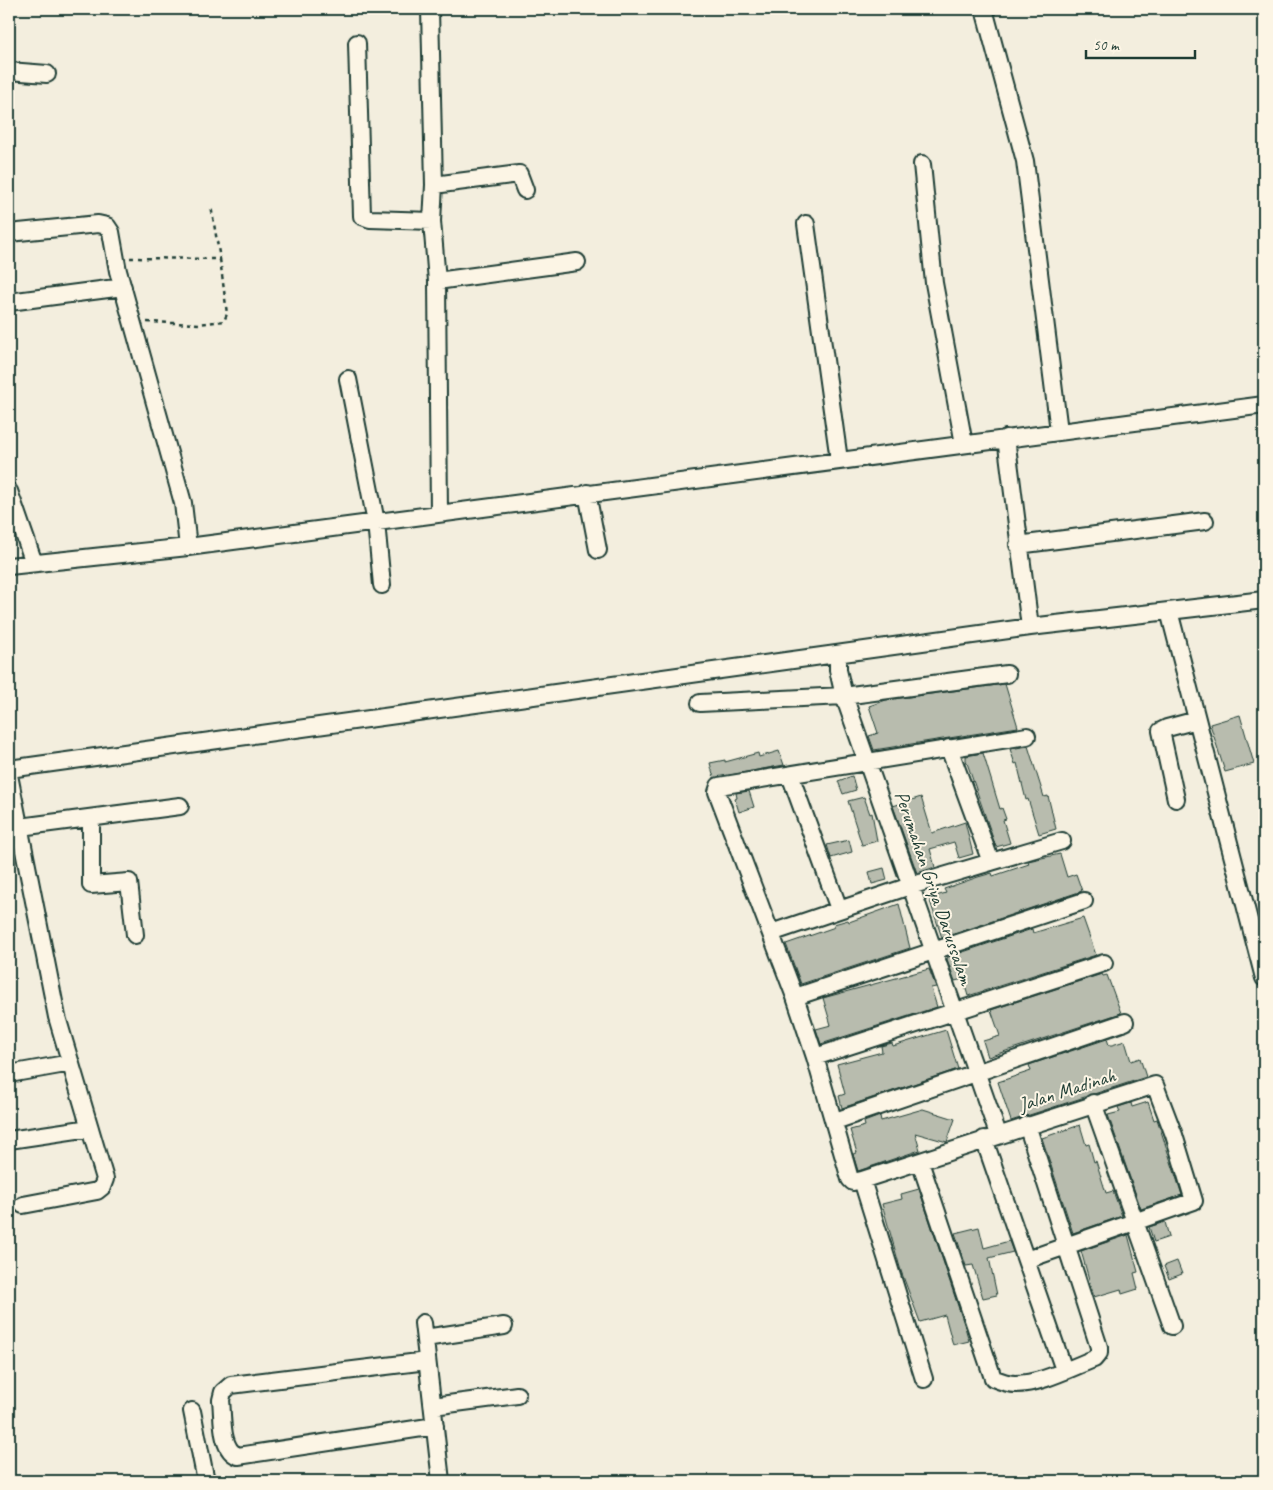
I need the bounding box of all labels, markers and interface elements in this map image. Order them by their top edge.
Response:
scale bar [1086,28,1194,60]
text: 50 m [1093,36,1120,55]
street label: Perumahan Griya Darussalam [889,788,980,990]
street label: Jalan Madinah [1015,1062,1119,1118]

